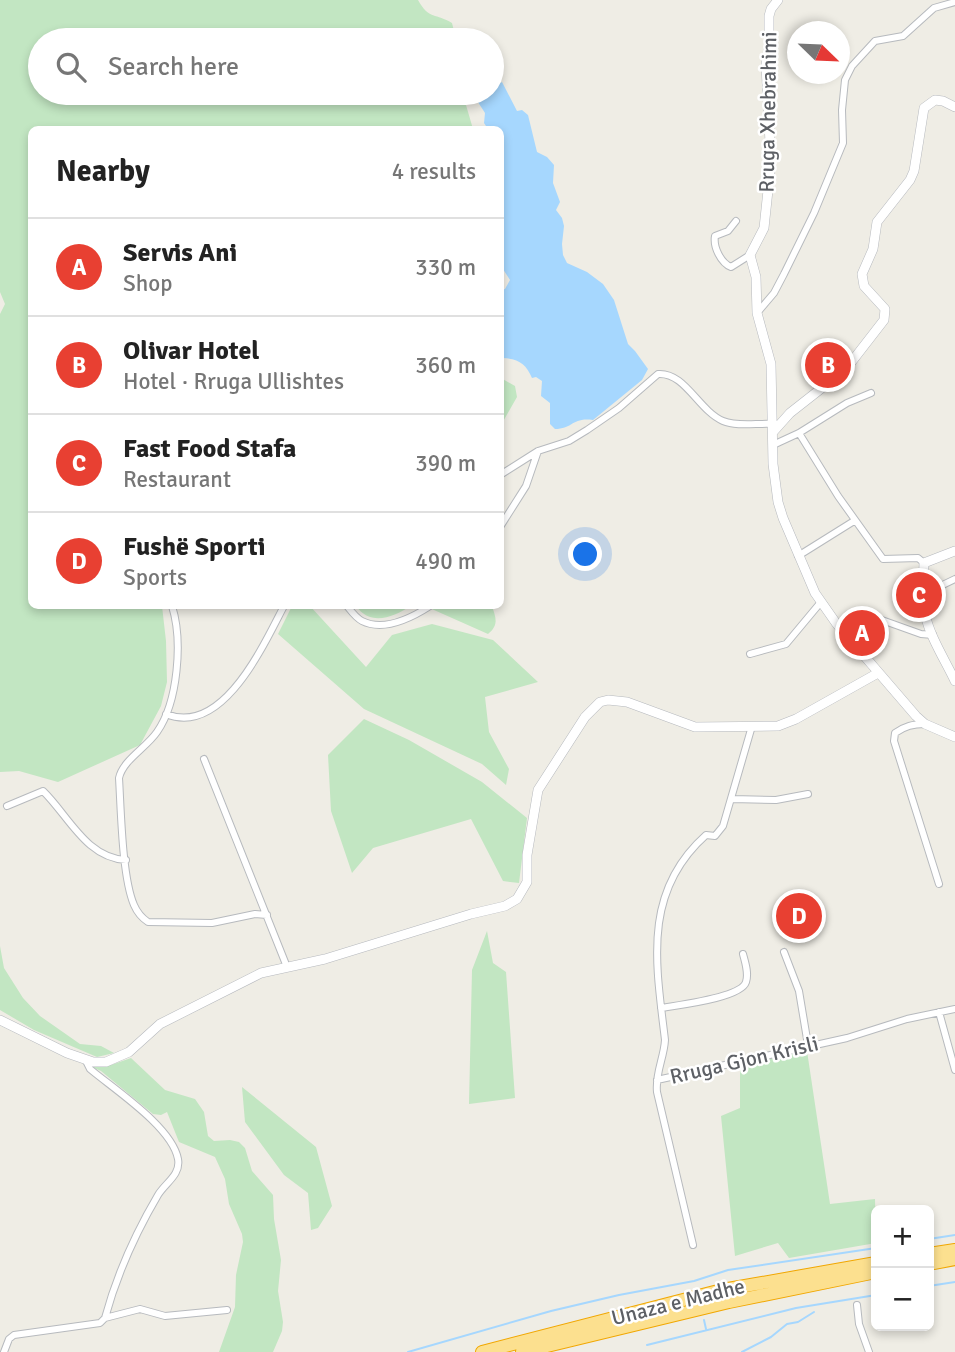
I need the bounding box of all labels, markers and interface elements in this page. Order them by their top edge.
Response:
north arrow [787,21,850,84]
search box [28,28,504,105]
street label: Rruga Xhebrahimi [754,31,782,193]
icon: search [52,48,90,86]
text: Search here [108,51,239,83]
text: Nearby [56,153,150,190]
text: 4 results [392,157,476,186]
text: Servis Ani [123,237,237,269]
text: A [72,253,86,282]
text: 330 m [415,253,476,282]
text: Shop [123,269,172,298]
text: Olivar Hotel [123,335,259,367]
pin: B [805,339,851,391]
text: B [72,351,86,380]
text: 360 m [415,351,476,380]
text: Hotel · Rruga Ullishtes [123,367,344,396]
text: Fast Food Stafa [123,433,296,465]
text: C [72,449,86,478]
text: 390 m [415,449,476,478]
text: Restaurant [123,465,231,494]
text: Fushë Sporti [123,531,265,563]
your location [568,537,602,571]
text: D [71,547,87,576]
text: 490 m [415,547,476,576]
text: Sports [123,563,187,592]
pin: C [896,569,942,621]
pin: A [839,607,885,659]
pin: D [776,890,822,942]
street label: Rruga Gjon Krisli [667,1030,821,1090]
map controls [871,1205,934,1331]
button: + [871,1205,934,1268]
button: − [871,1268,934,1331]
street label: Unaza e Madhe [609,1273,747,1331]

